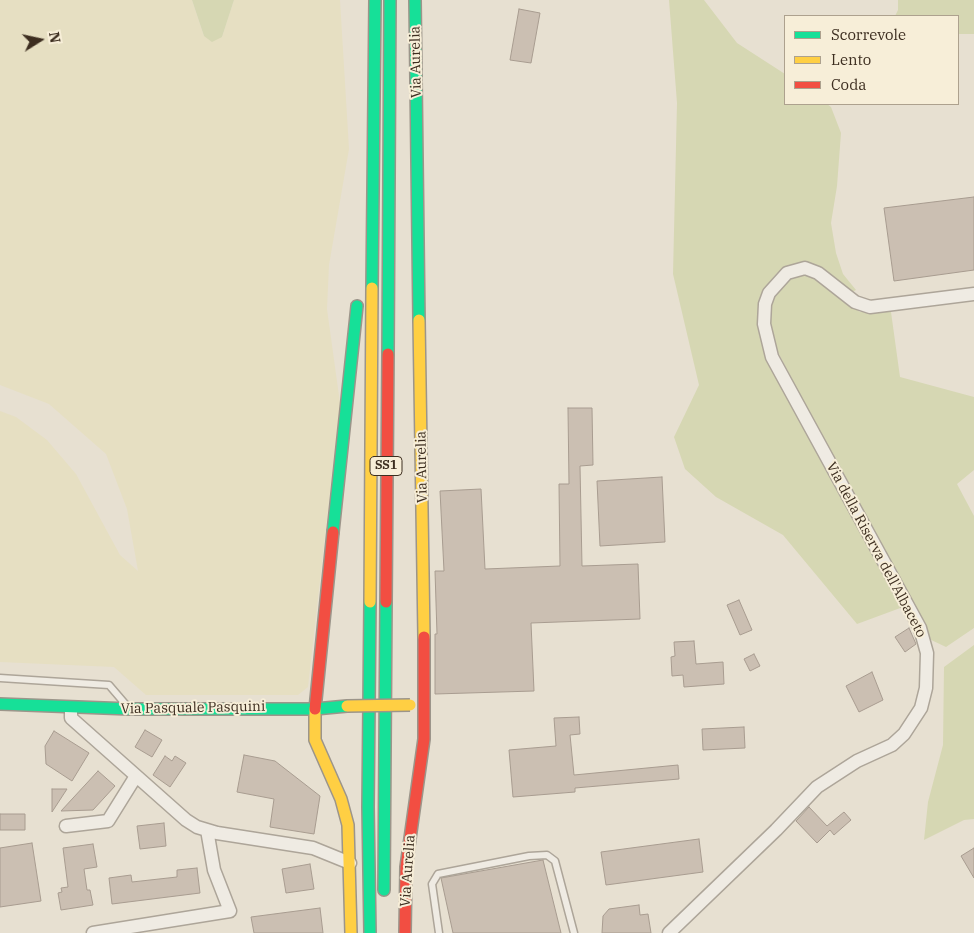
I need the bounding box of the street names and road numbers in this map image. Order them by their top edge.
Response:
street label: Via Aurelia [407,26,425,98]
street label: Via Aurelia [413,431,431,503]
road number: SS1 [370,456,402,476]
street label: Via della Riserva dell'Albaceto [822,459,930,641]
street label: Via Pasquale Pasquini [120,698,266,718]
street label: Via Aurelia [397,834,419,908]

